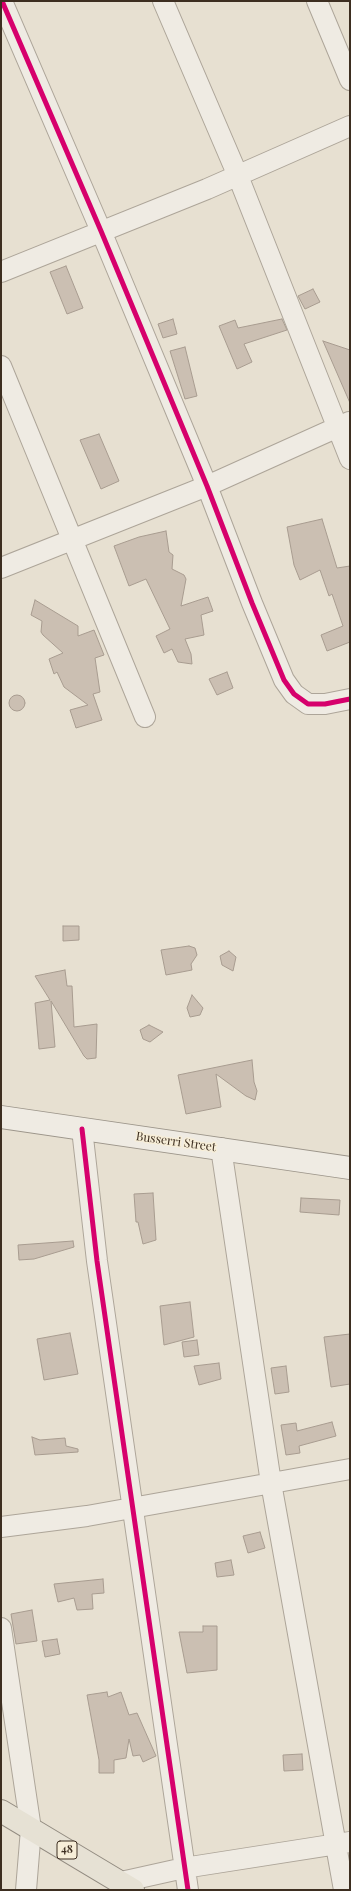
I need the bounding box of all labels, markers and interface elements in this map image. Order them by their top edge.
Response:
street label: Busserri Street [135,1129,217,1155]
road number: 48 [57,1841,77,1859]

